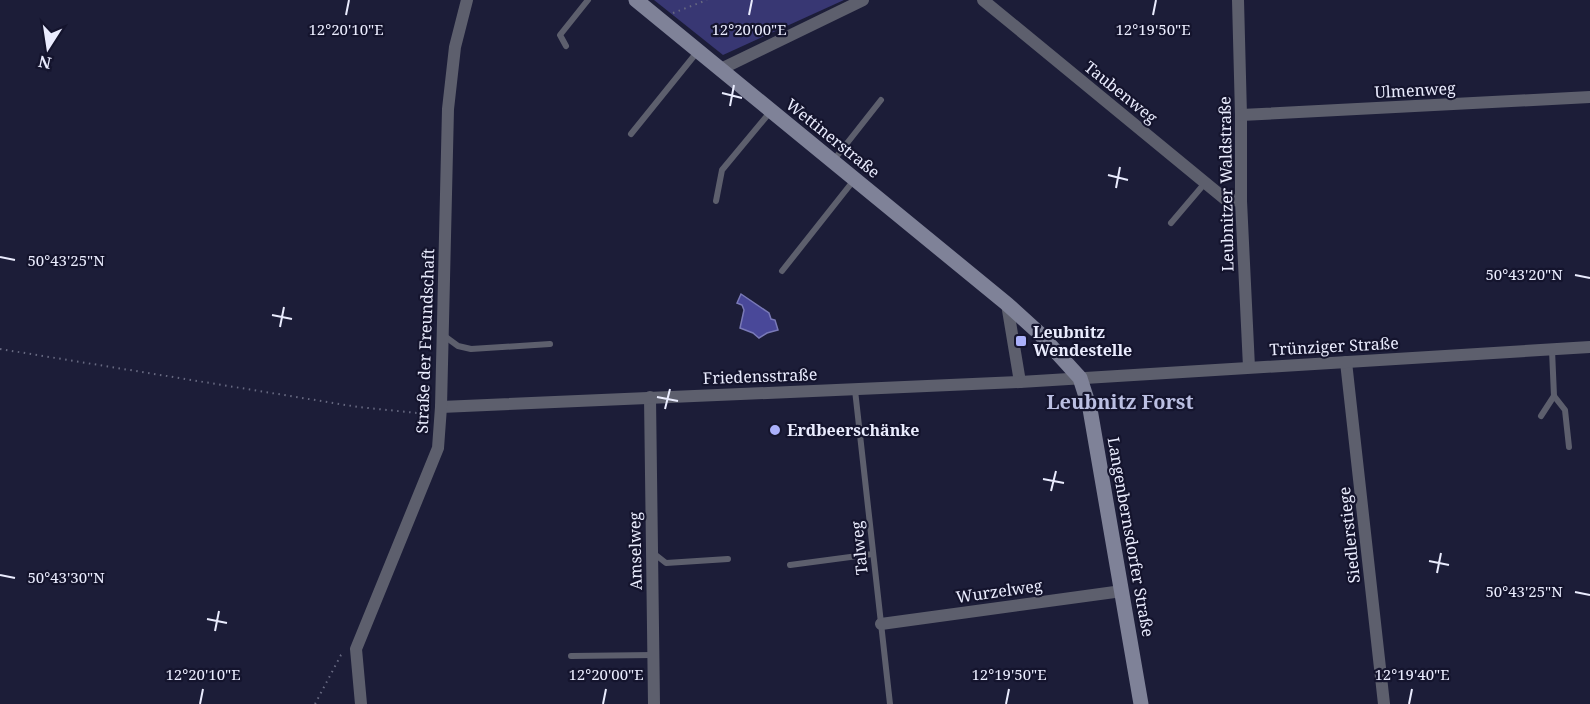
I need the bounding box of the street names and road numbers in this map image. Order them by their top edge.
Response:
street label: Taubenweg [1080,56,1162,129]
street label: Ulmenweg [1374,77,1457,103]
street label: Wettinerstraße [781,93,885,183]
street label: Leubnitzer Waldstraße [1213,96,1239,272]
street label: Straße der Freundschaft [411,248,439,434]
street label: Trünziger Straße [1269,332,1399,360]
street label: Friedensstraße [702,363,818,389]
street label: Langenbernsdorfer Straße [1103,435,1159,639]
street label: Siedlerstiege [1333,486,1365,584]
street label: Amselweg [623,511,647,590]
street label: Talweg [845,519,873,576]
street label: Wurzelweg [954,574,1044,608]

